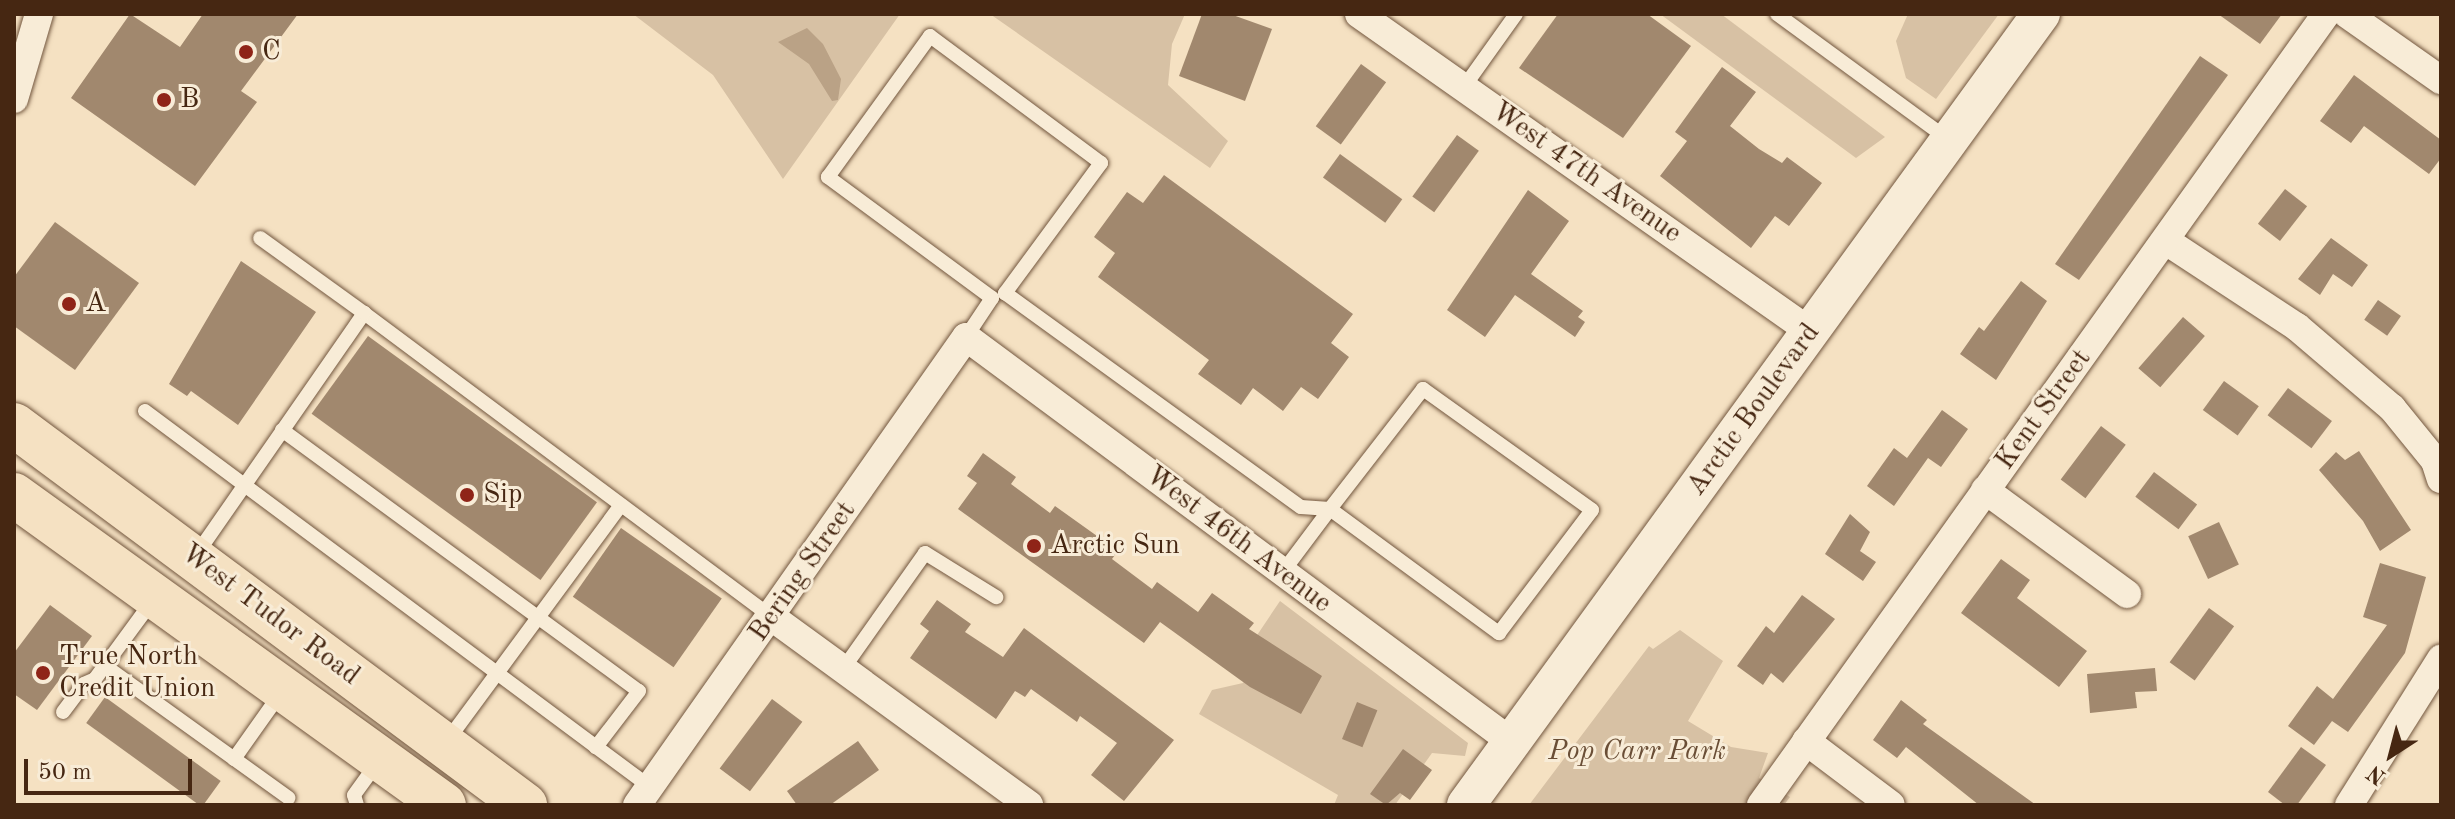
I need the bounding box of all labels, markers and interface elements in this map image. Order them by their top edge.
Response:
place label: C [262,35,281,69]
marker: C [237,43,255,61]
place label: B [180,83,199,117]
marker: B [155,91,173,109]
street label: West 47th Avenue [1485,95,1687,251]
place label: A [85,287,106,321]
marker: A [60,295,78,313]
street label: Arctic Boulevard [1680,317,1828,503]
street label: Kent Street [1989,343,2099,477]
street label: West 46th Avenue [1138,459,1338,621]
place label: Sip [483,478,522,512]
marker: Sip [458,486,476,504]
street label: Bering Street [742,495,864,649]
place label: Arctic Sun [1050,529,1180,563]
street label: West Tudor Road [174,537,366,693]
marker: Arctic Sun [1025,537,1043,555]
place label: True North Credit Union [59,640,215,706]
marker: True North Credit Union [34,664,52,682]
north arrow [2351,715,2431,795]
park label: Pop Carr Park [1548,735,1726,769]
scale bar [28,743,196,793]
text: 50 m [38,761,92,785]
text: N [2364,761,2390,788]

